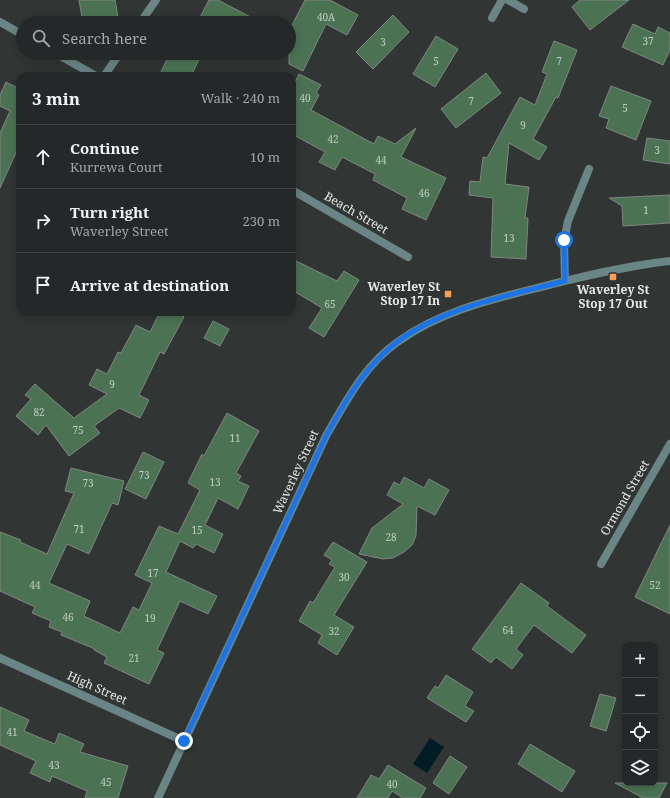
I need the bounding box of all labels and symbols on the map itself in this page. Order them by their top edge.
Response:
house number: 40A [317,10,336,24]
house number: 37 [642,34,654,48]
house number: 3 [380,35,386,49]
house number: 5 [433,54,439,68]
house number: 7 [556,54,562,68]
house number: 40 [299,91,311,105]
house number: 7 [468,94,474,108]
house number: 5 [622,101,628,115]
house number: 9 [520,118,526,132]
house number: 42 [327,132,339,146]
house number: 3 [654,143,660,157]
house number: 44 [375,153,387,167]
house number: 46 [418,186,430,200]
street label: Beach Street [321,187,391,238]
house number: 1 [643,203,649,217]
house number: 13 [503,231,515,245]
route start [555,231,573,249]
marker: Waverley St Stop 17 Out [608,272,618,282]
place label: Waverley St Stop 17 In [367,278,440,309]
place label: Waverley St Stop 17 Out [577,281,649,312]
marker: Waverley St Stop 17 In [443,289,453,299]
house number: 65 [324,297,336,311]
house number: 9 [109,377,115,391]
house number: 82 [33,405,45,419]
house number: 75 [72,423,84,437]
street label: Waverley Street [269,427,322,517]
house number: 11 [229,431,241,445]
street label: Ormond Street [596,457,653,539]
house number: 73 [138,468,150,482]
house number: 13 [209,475,221,489]
house number: 73 [82,476,94,490]
house number: 71 [73,522,85,536]
house number: 15 [191,523,203,537]
house number: 28 [385,530,397,544]
house number: 17 [147,566,159,580]
house number: 30 [338,570,350,584]
house number: 44 [29,578,41,592]
house number: 52 [649,578,661,592]
house number: 46 [62,610,74,624]
house number: 19 [144,611,156,625]
house number: 64 [502,623,514,637]
house number: 32 [328,624,340,638]
house number: 21 [128,651,140,665]
street label: High Street [64,667,130,708]
house number: 41 [6,725,18,739]
route end [175,732,193,750]
house number: 43 [48,758,60,772]
house number: 45 [100,775,112,789]
house number: 40 [386,777,398,791]

